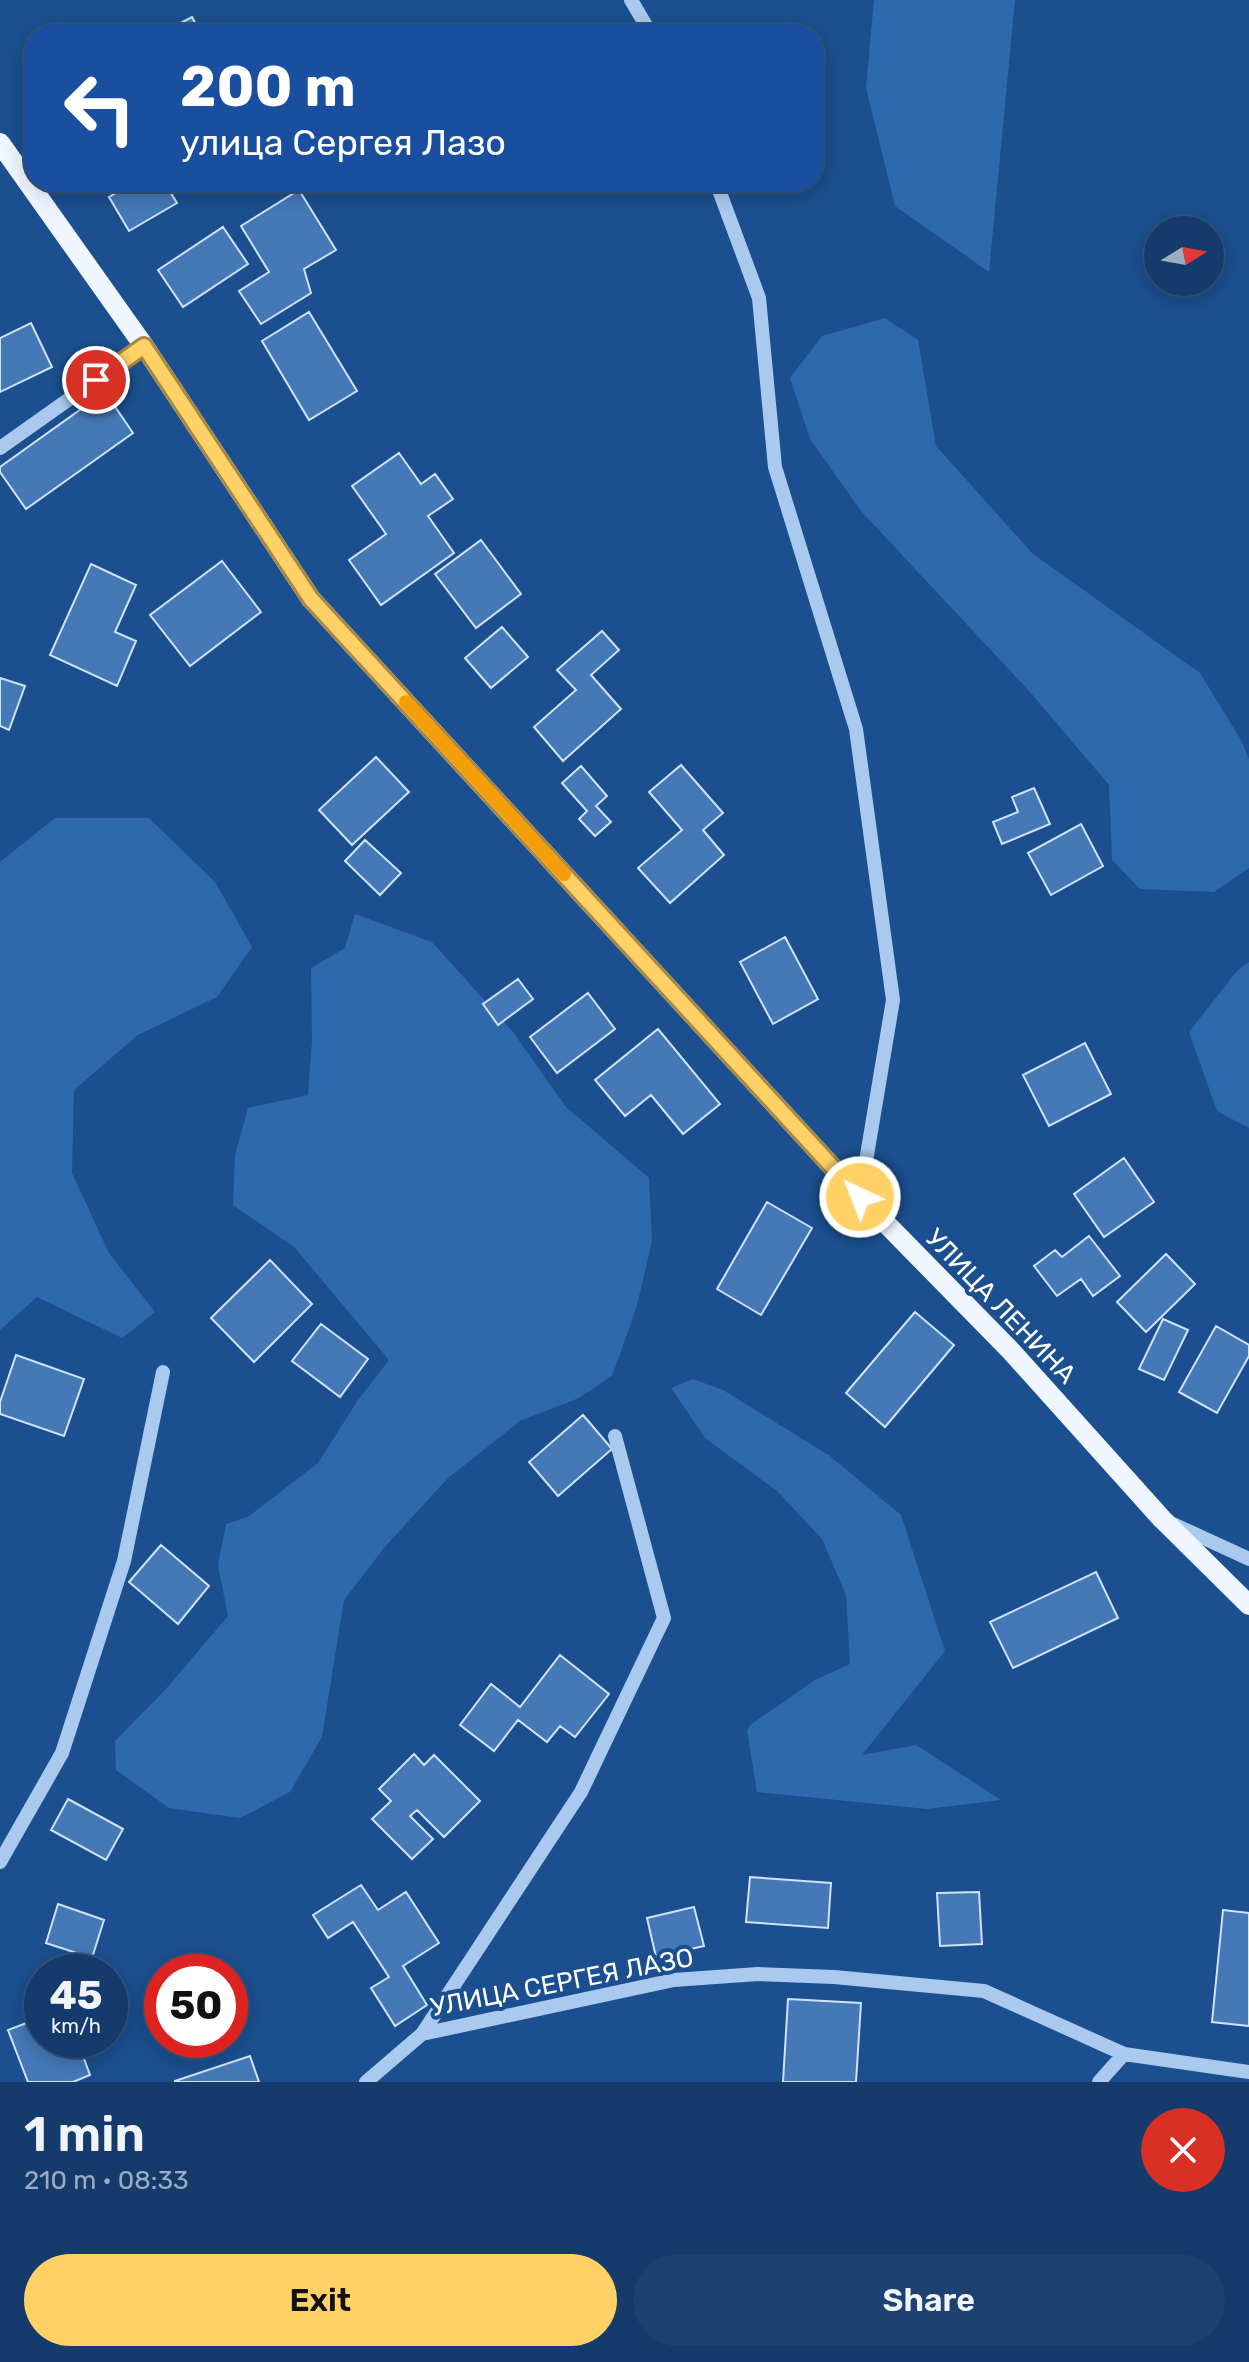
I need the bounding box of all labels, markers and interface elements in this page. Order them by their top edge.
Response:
text: 200 m [180,54,356,120]
icon: left [48,56,152,160]
text: улица Сергея Лазо [180,121,506,164]
north arrow [1144,216,1224,296]
map controls [1144,216,1224,296]
pin [62,346,130,414]
icon: arrive [74,358,118,402]
position arrow [818,1155,902,1239]
street label: УЛИЦА ЛЕНИНА [919,1223,1082,1390]
street label: УЛИЦА СЕРГЕЯ ЛАЗО [428,1942,696,2023]
speed limit sign: 50 [144,1954,248,2058]
text: 45 [49,1972,103,2019]
text: km/h [51,2014,101,2038]
text: 1 min [24,2106,145,2163]
button: close [1141,2108,1225,2192]
text: 210 m · 08:33 [24,2165,189,2196]
button: Exit [24,2254,617,2346]
button: Share [633,2254,1225,2346]

